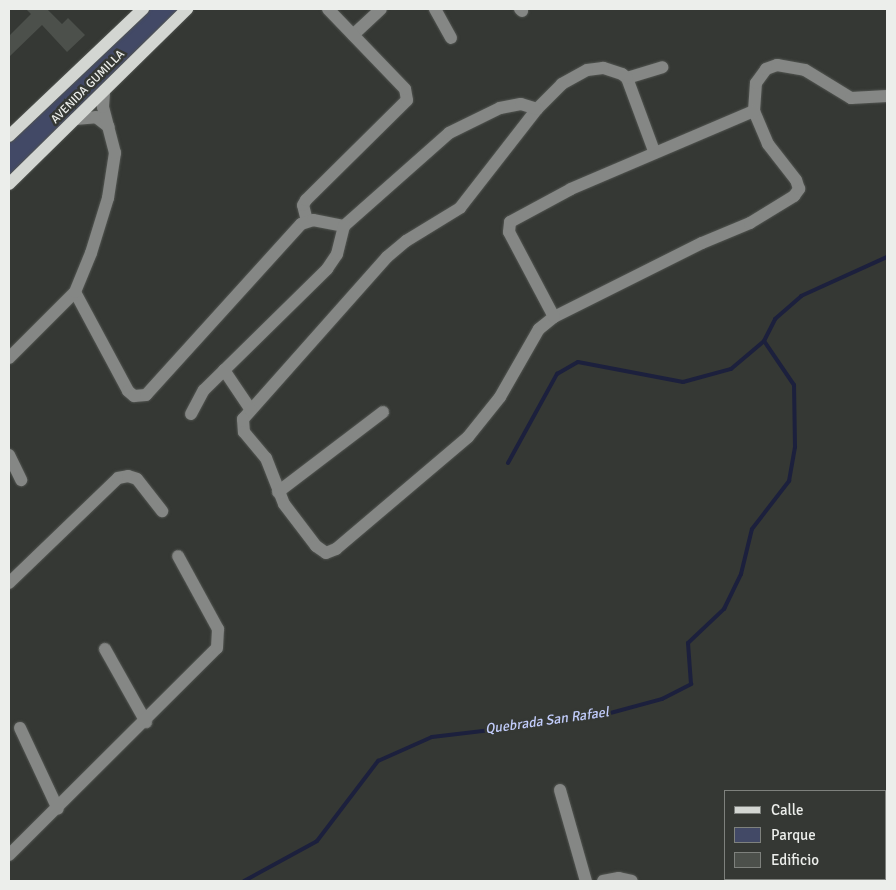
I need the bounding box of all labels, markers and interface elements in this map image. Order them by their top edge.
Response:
street label: AVENIDA GUMILLA [48,47,128,127]
water label: Quebrada San Rafael [484,704,610,738]
legend [724,790,886,880]
text: Calle [771,801,804,819]
text: Parque [771,826,816,844]
text: Edificio [771,851,819,869]

